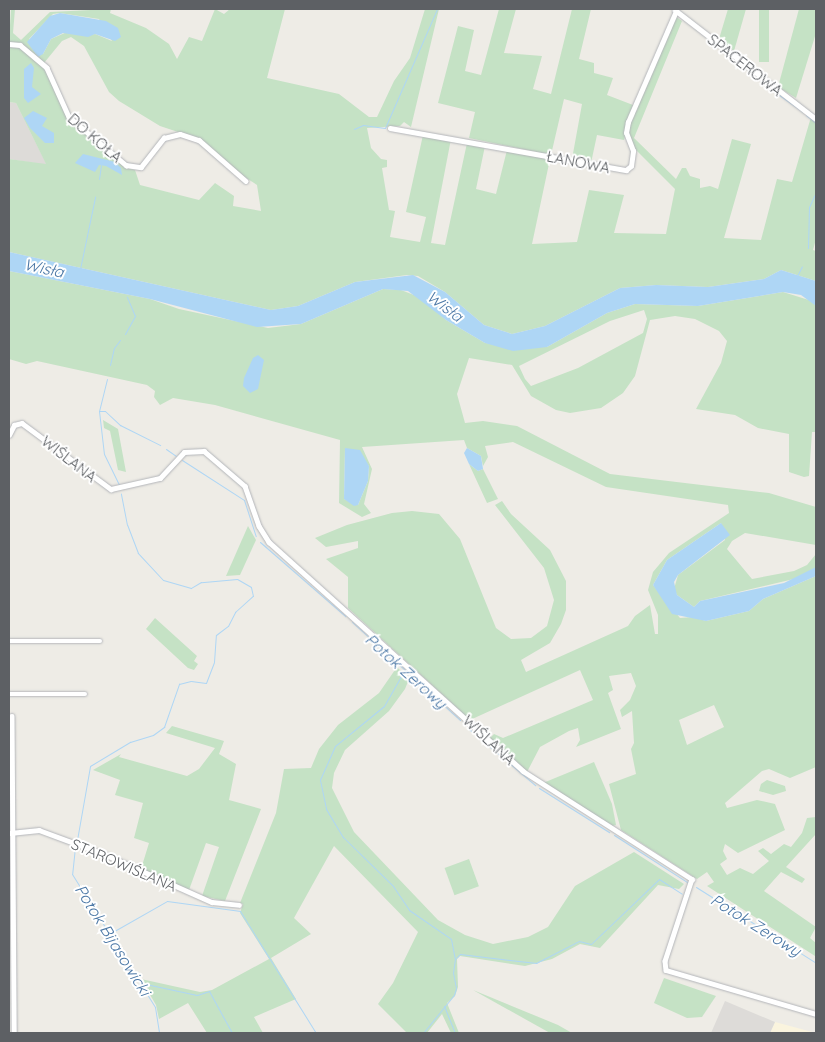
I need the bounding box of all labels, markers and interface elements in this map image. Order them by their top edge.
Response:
street label: SPACEROWA [704,30,786,100]
street label: DO KOŁA [64,110,126,166]
street label: ŁANOWA [545,147,611,177]
water label: Wisła [23,254,65,282]
water label: Wisła [423,286,467,326]
street label: WIŚLANA [38,432,100,486]
water label: Potok Zerowy [361,629,451,713]
street label: WIŚLANA [459,711,519,769]
street label: STAROWIŚLANA [69,835,179,895]
water label: Potok Bijasowicki [71,881,155,999]
water label: Potok Zerowy [707,890,805,960]

